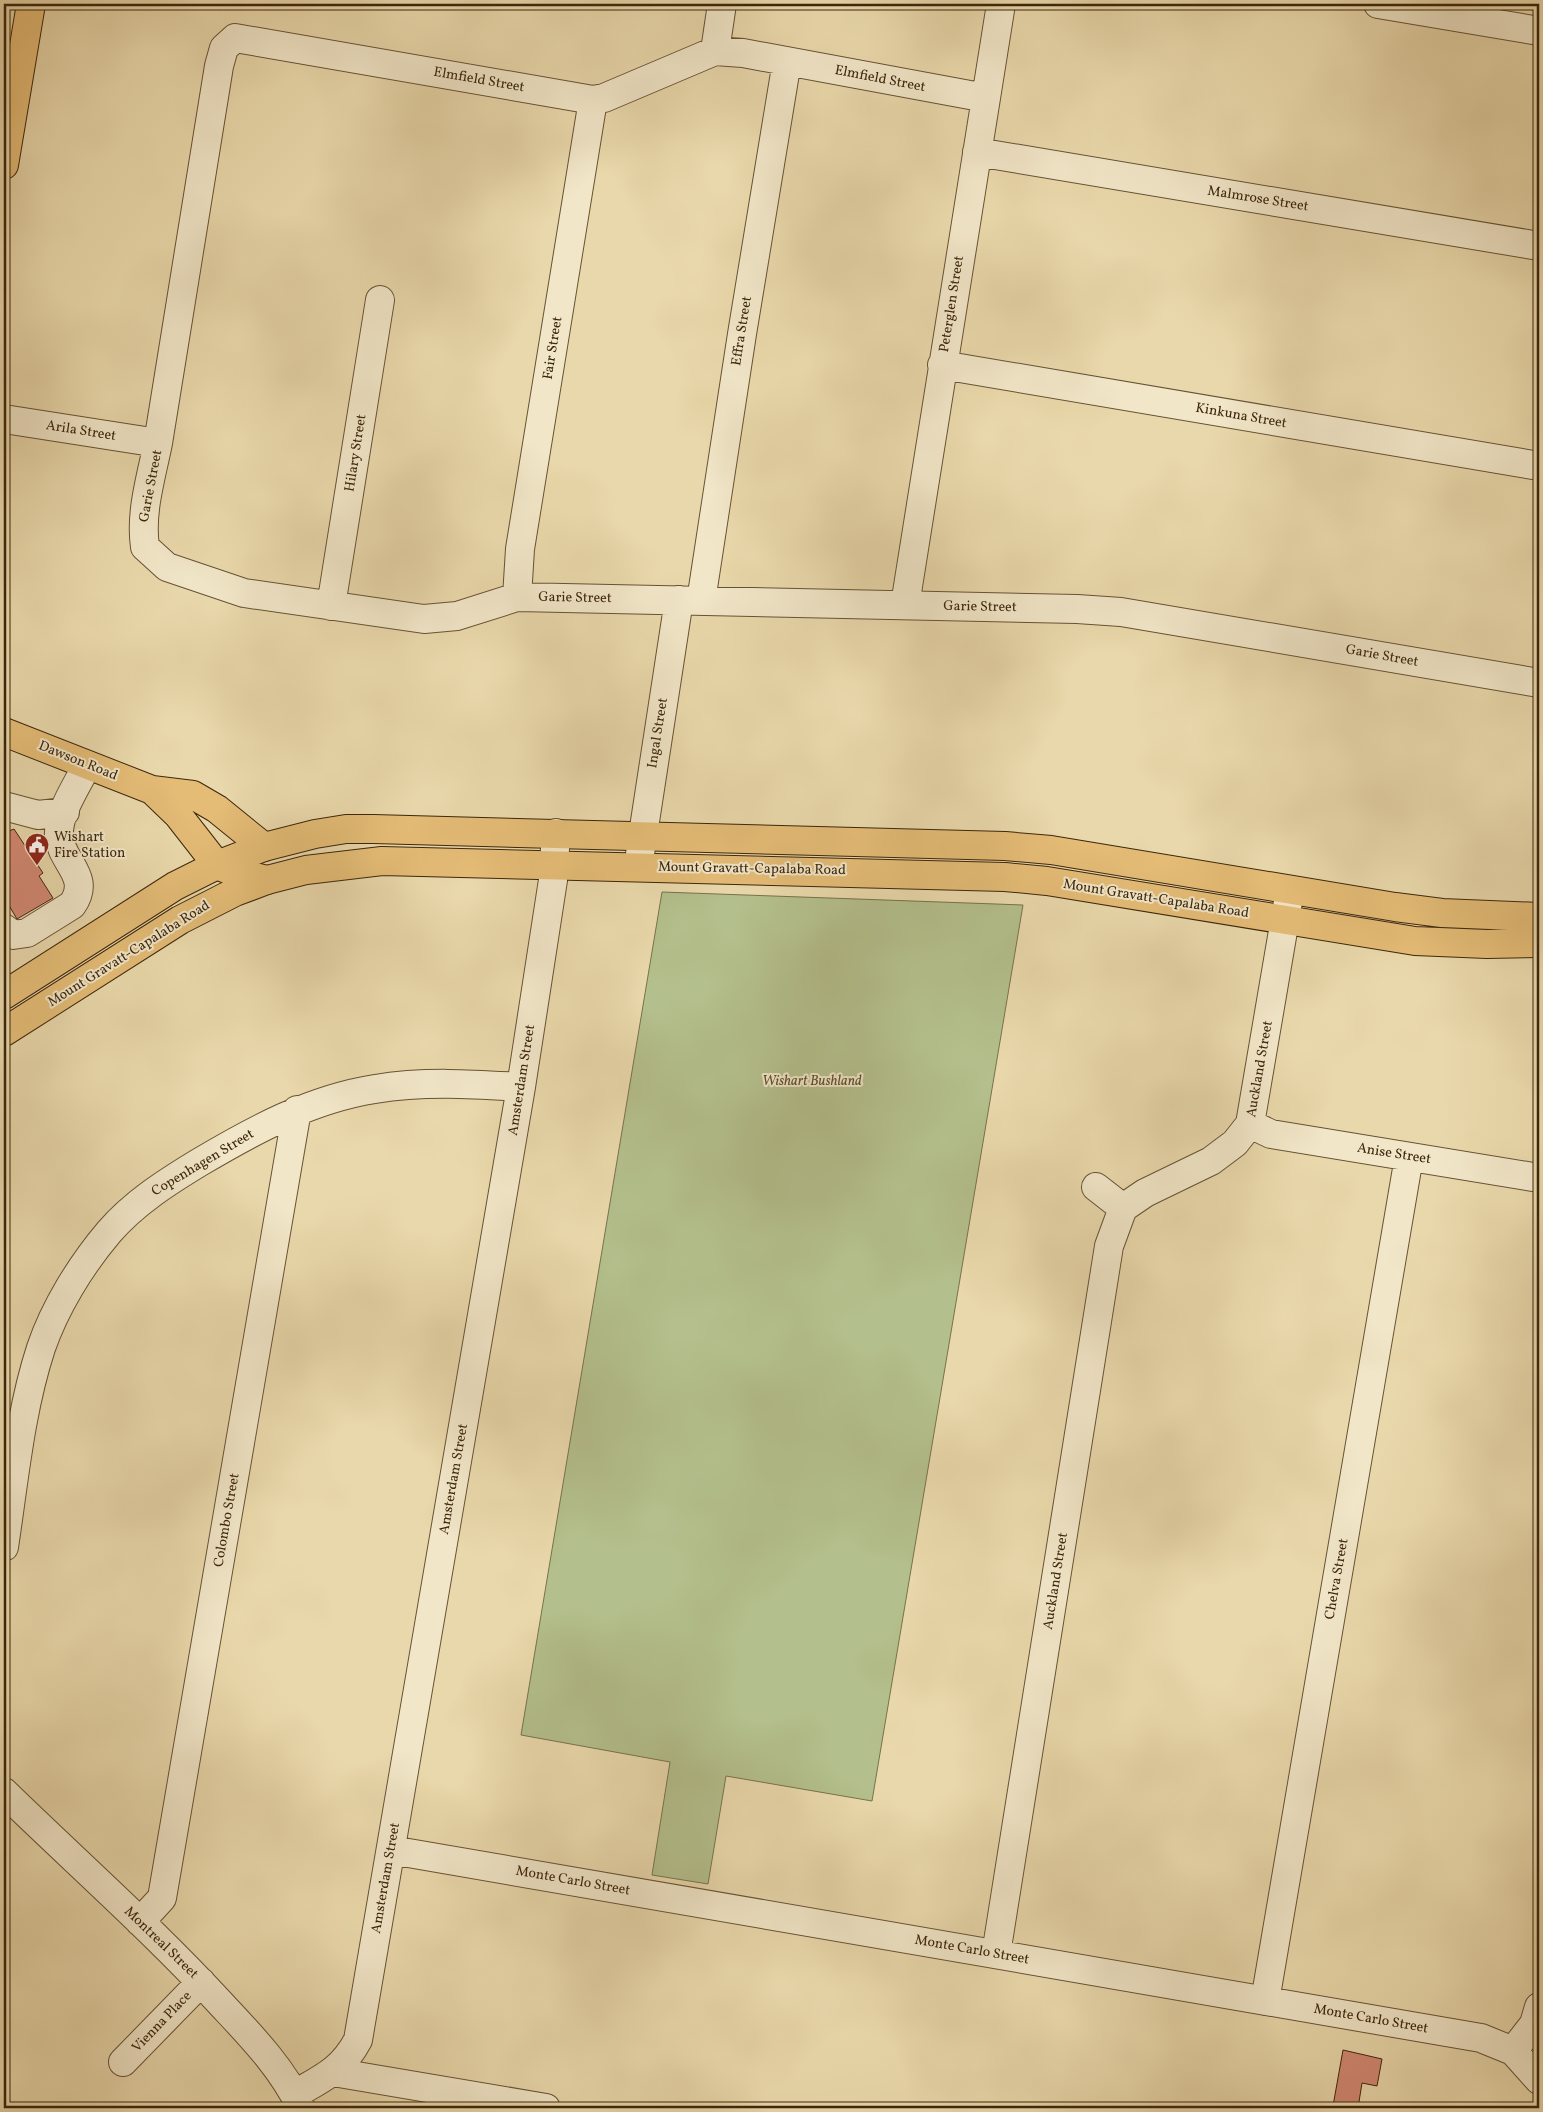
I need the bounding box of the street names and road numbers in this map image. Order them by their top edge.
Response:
street label: Elmfield Street [833,61,927,97]
street label: Elmfield Street [432,63,526,97]
street label: Malmrose Street [1206,182,1310,216]
street label: Peterglen Street [935,254,969,354]
street label: Effra Street [727,295,757,367]
street label: Fair Street [539,315,567,381]
street label: Kinkuna Street [1194,399,1288,433]
street label: Hilary Street [340,413,372,493]
street label: Arila Street [45,416,117,446]
street label: Garie Street [135,448,167,524]
street label: Garie Street [538,588,612,608]
street label: Garie Street [943,597,1017,617]
street label: Garie Street [1344,640,1420,672]
street label: Ingal Street [643,696,673,770]
street label: Dawson Road [36,736,121,786]
street label: Mount Gravatt-Capalaba Road [658,858,846,880]
street label: Mount Gravatt-Capalaba Road [1062,875,1250,923]
street label: Mount Gravatt-Capalaba Road [44,896,214,1012]
street label: Auckland Street [1242,1019,1278,1119]
street label: Amsterdam Street [504,1023,540,1137]
street label: Copenhagen Street [148,1125,258,1201]
street label: Anise Street [1356,1139,1432,1169]
street label: Amsterdam Street [435,1422,473,1536]
street label: Colombo Street [209,1471,245,1568]
street label: Auckland Street [1039,1531,1073,1631]
street label: Chelva Street [1321,1537,1354,1621]
street label: Amsterdam Street [367,1821,405,1935]
street label: Monte Carlo Street [514,1862,632,1900]
street label: Montreal Street [120,1903,202,1983]
street label: Monte Carlo Street [913,1931,1031,1969]
street label: Vienna Place [128,1987,196,2057]
street label: Monte Carlo Street [1312,2000,1430,2038]

